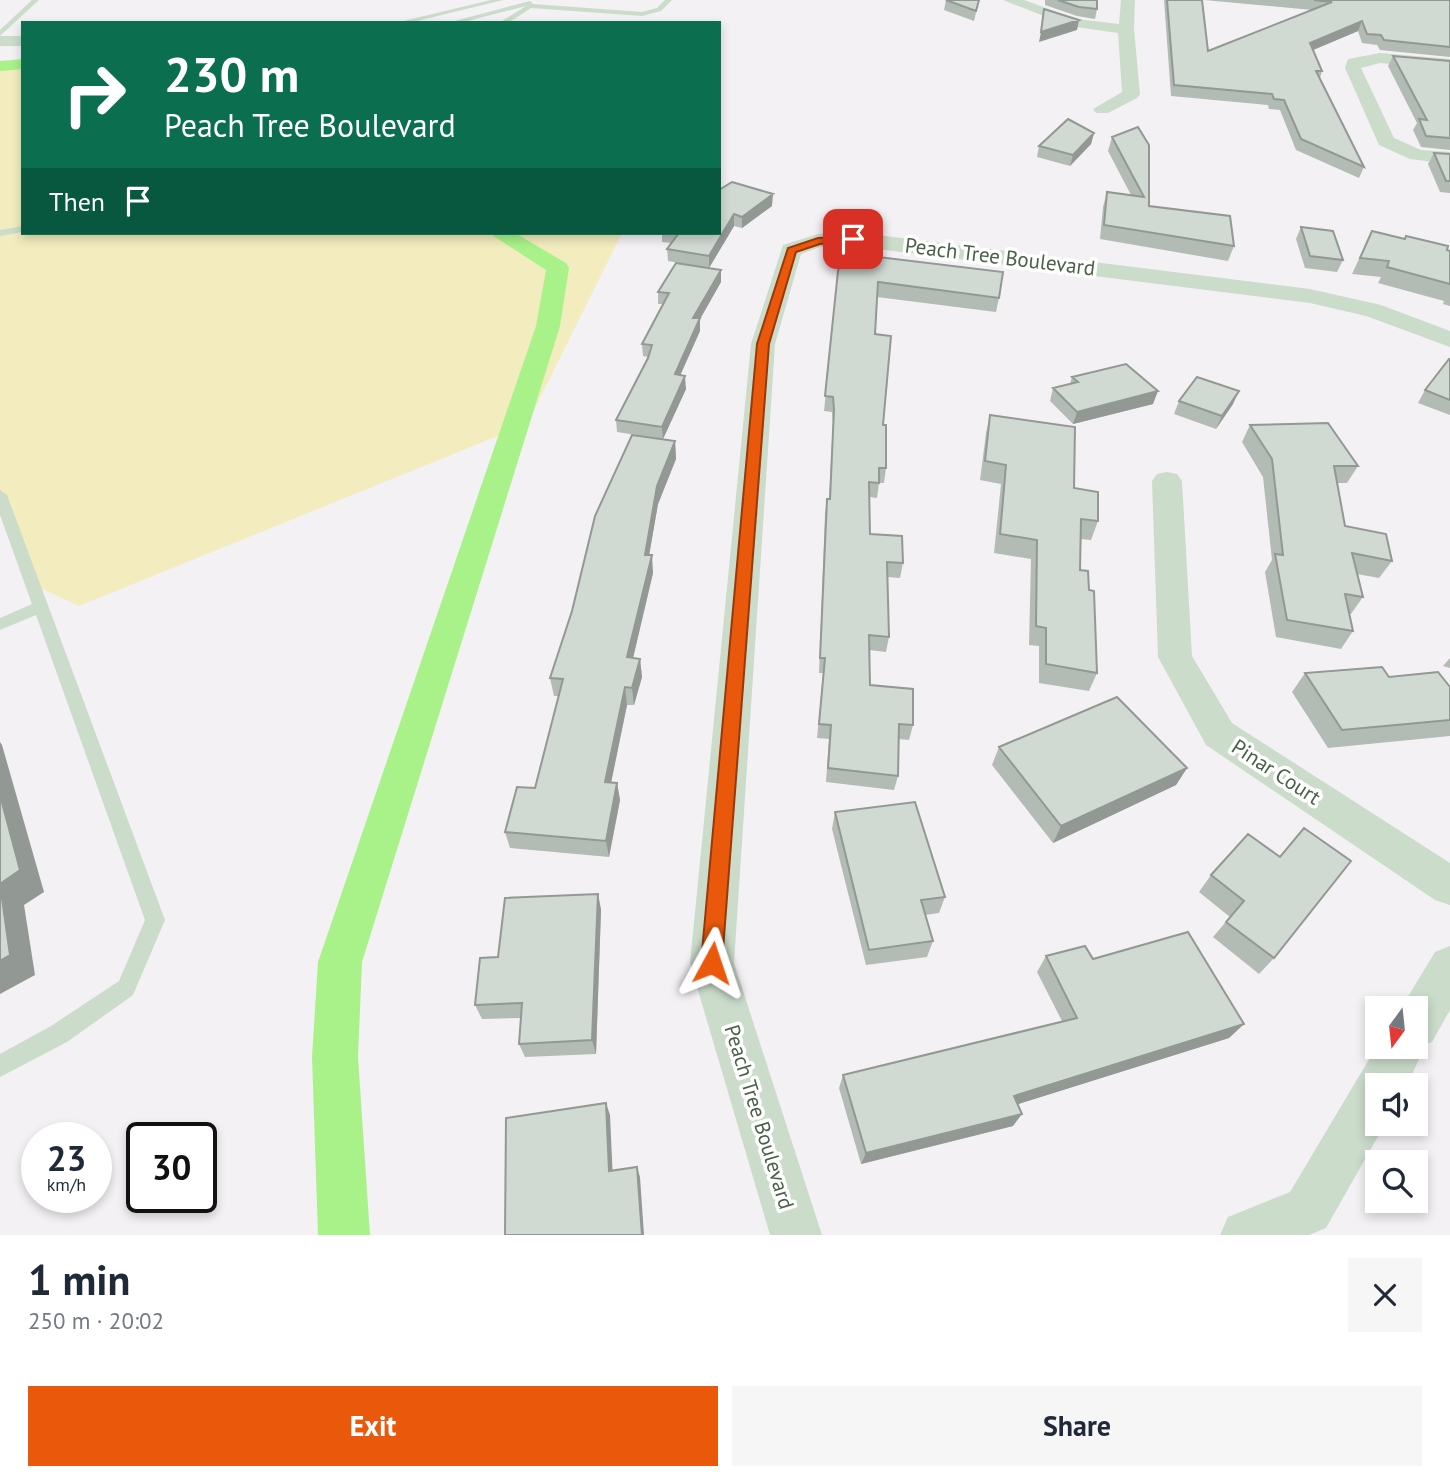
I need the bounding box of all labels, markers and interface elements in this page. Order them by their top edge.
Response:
text: 230 m [164,42,299,106]
icon: right [49,49,140,140]
text: Peach Tree Boulevard [164,104,456,146]
icon: arrive [119,182,157,220]
text: Then [49,185,105,218]
pin [823,209,883,269]
icon: arrive [834,220,872,258]
street label: Peach Tree Boulevard [903,231,1097,282]
street label: Pinar Court [1227,733,1326,810]
position arrow [675,926,749,1000]
north arrow [1365,996,1428,1059]
map controls [1365,996,1428,1213]
street label: Peach Tree Boulevard [719,1021,800,1212]
button: sound [1365,1073,1428,1136]
speed limit sign: 30 [126,1122,217,1213]
text: 23 [47,1135,86,1181]
button: search [1365,1150,1428,1213]
text: km/h [47,1173,86,1196]
text: 1 min [28,1252,130,1307]
button: close [1348,1258,1422,1332]
text: 250 m · 20:02 [28,1306,164,1335]
button: Exit [28,1386,718,1466]
button: Share [732,1386,1422,1466]

